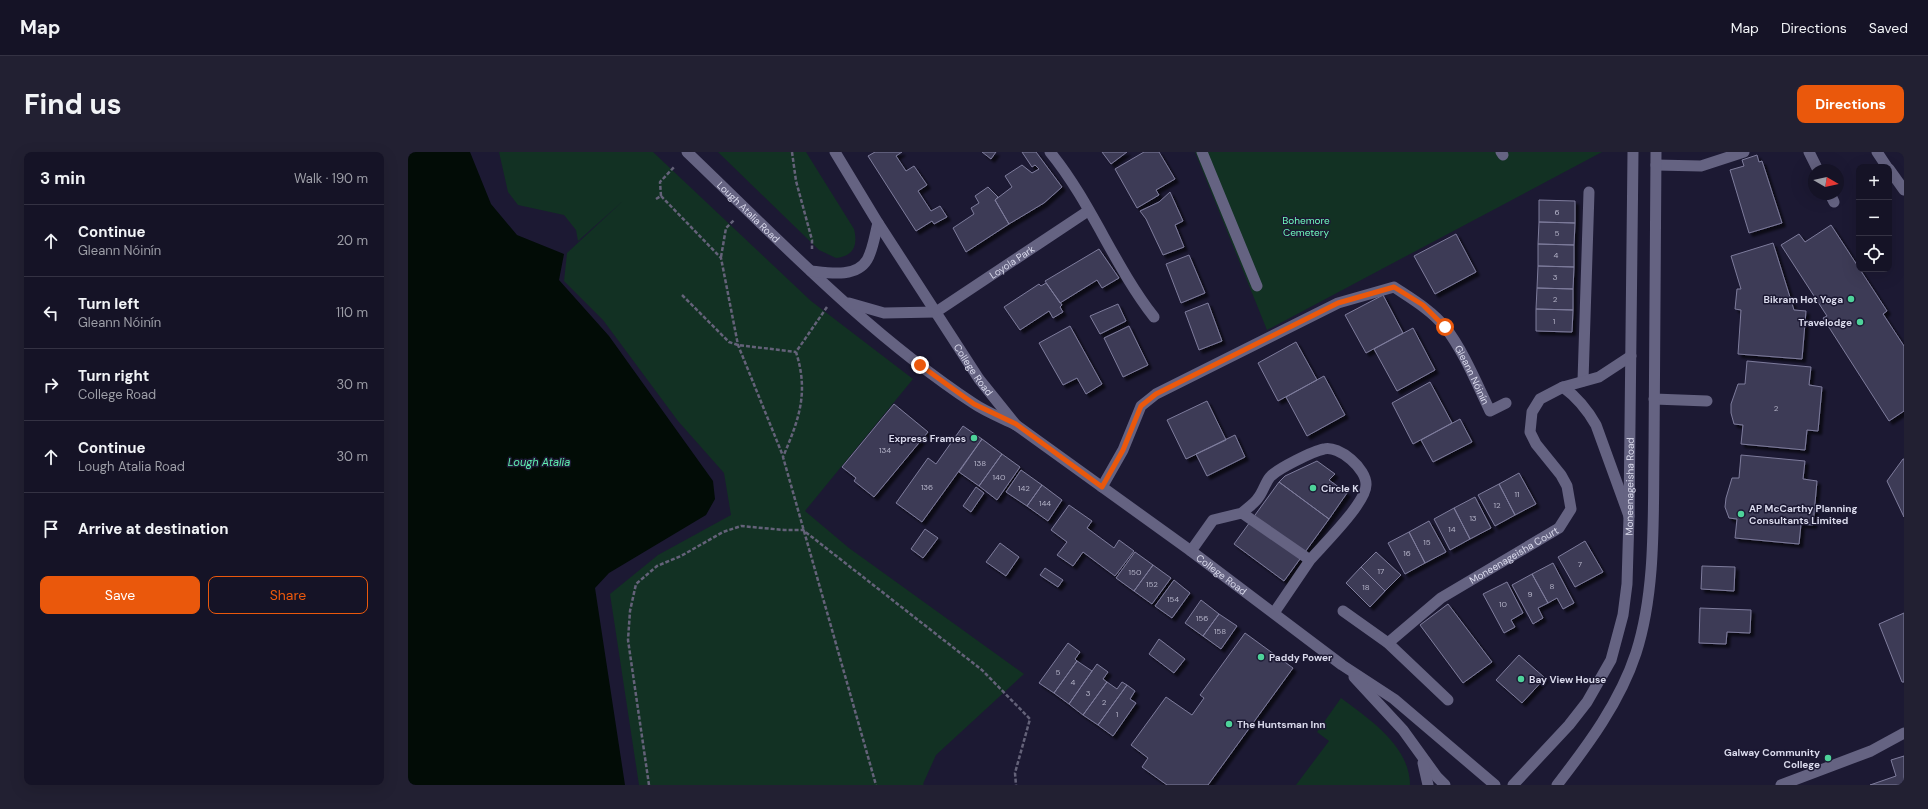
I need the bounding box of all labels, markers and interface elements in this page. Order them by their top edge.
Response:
text: Map [20,15,60,40]
text: Map [1731,19,1759,37]
text: Directions [1781,19,1847,37]
text: Saved [1869,19,1908,37]
button: Directions [1797,85,1904,123]
text: Find us [24,86,122,123]
north arrow [1808,164,1844,200]
map controls [1856,164,1892,272]
button: + [1856,164,1892,200]
text: 3 min [40,167,85,189]
text: Walk · 190 m [294,170,368,187]
street label: Lough Atalia Road [714,179,783,246]
button: − [1856,200,1892,236]
house number: 6 [1554,207,1560,217]
park label: Bohemore Cemetery [1282,214,1330,239]
text: Continue [78,222,146,242]
house number: 5 [1555,228,1560,238]
icon: ahead [40,230,62,252]
text: 20 m [337,232,368,249]
button: locate [1856,236,1892,272]
text: Gleann Nóinín [78,242,161,259]
street label: Loyola Park [987,242,1037,282]
house number: 4 [1554,250,1559,260]
house number: 3 [1553,272,1558,282]
place label: Bikram Hot Yoga [1764,293,1843,306]
text: Turn left [78,294,139,314]
house number: 2 [1553,294,1558,304]
marker: Bikram Hot Yoga [1846,294,1856,304]
icon: left [40,302,62,324]
text: 110 m [336,304,368,321]
text: Gleann Nóinín [78,314,161,331]
house number: 1 [1553,316,1555,326]
place label: Travelodge [1798,316,1852,329]
marker: Travelodge [1855,317,1865,327]
route start [1436,318,1454,336]
street label: College Road [951,341,996,398]
street label: Gleann Nóinín [1452,343,1492,407]
route end [911,356,929,374]
text: Turn right [78,366,149,386]
icon: right [40,374,62,396]
text: 30 m [336,376,368,393]
text: College Road [78,386,156,403]
house number: 2 [1774,403,1779,413]
place label: Express Frames [889,432,966,445]
marker: Express Frames [969,433,979,443]
street label: Moneenageisha Road [1622,437,1637,536]
text: Continue [78,438,146,458]
house number: 134 [879,445,891,455]
icon: ahead [40,446,62,468]
text: 30 m [336,448,368,465]
water label: Lough Atalia [508,455,570,469]
text: Lough Atalia Road [78,458,185,475]
house number: 138 [974,458,986,468]
house number: 140 [993,472,1006,482]
house number: 136 [921,482,933,492]
place label: Circle K [1321,482,1359,495]
house number: 142 [1018,483,1030,493]
marker: Circle K [1308,483,1318,493]
house number: 11 [1515,489,1520,499]
house number: 144 [1039,498,1051,508]
house number: 12 [1493,500,1501,510]
place label: AP McCarthy Planning Consultants Limited [1749,502,1857,527]
marker: AP McCarthy Planning Consultants Limited [1736,509,1746,519]
house number: 13 [1469,513,1477,523]
icon: arrive [40,518,62,540]
text: Arrive at destination [78,519,229,539]
house number: 14 [1448,524,1456,534]
street label: Moneenageisha Court [1467,524,1561,587]
house number: 15 [1423,537,1431,547]
house number: 16 [1403,548,1411,558]
street label: College Road [1193,551,1249,598]
house number: 7 [1578,559,1582,569]
house number: 17 [1378,566,1384,576]
house number: 150 [1129,567,1142,577]
button: Save [40,576,200,614]
button: Share [208,576,368,614]
house number: 152 [1146,579,1158,589]
house number: 8 [1550,581,1555,591]
house number: 18 [1362,582,1370,592]
house number: 9 [1527,589,1533,599]
house number: 154 [1167,594,1179,604]
house number: 10 [1499,599,1508,609]
house number: 156 [1196,613,1208,623]
house number: 158 [1214,626,1226,636]
place label: Paddy Power [1269,651,1332,664]
marker: Paddy Power [1256,652,1266,662]
house number: 5 [1056,667,1061,677]
place label: Bay View House [1529,673,1606,686]
marker: Bay View House [1516,674,1526,684]
house number: 4 [1071,677,1076,687]
house number: 3 [1086,688,1091,698]
house number: 2 [1102,697,1107,707]
house number: 1 [1116,709,1118,719]
place label: The Huntsman Inn [1237,718,1326,731]
marker: The Huntsman Inn [1224,719,1234,729]
place label: Galway Community College [1724,746,1820,771]
marker: Galway Community College [1823,753,1833,763]

